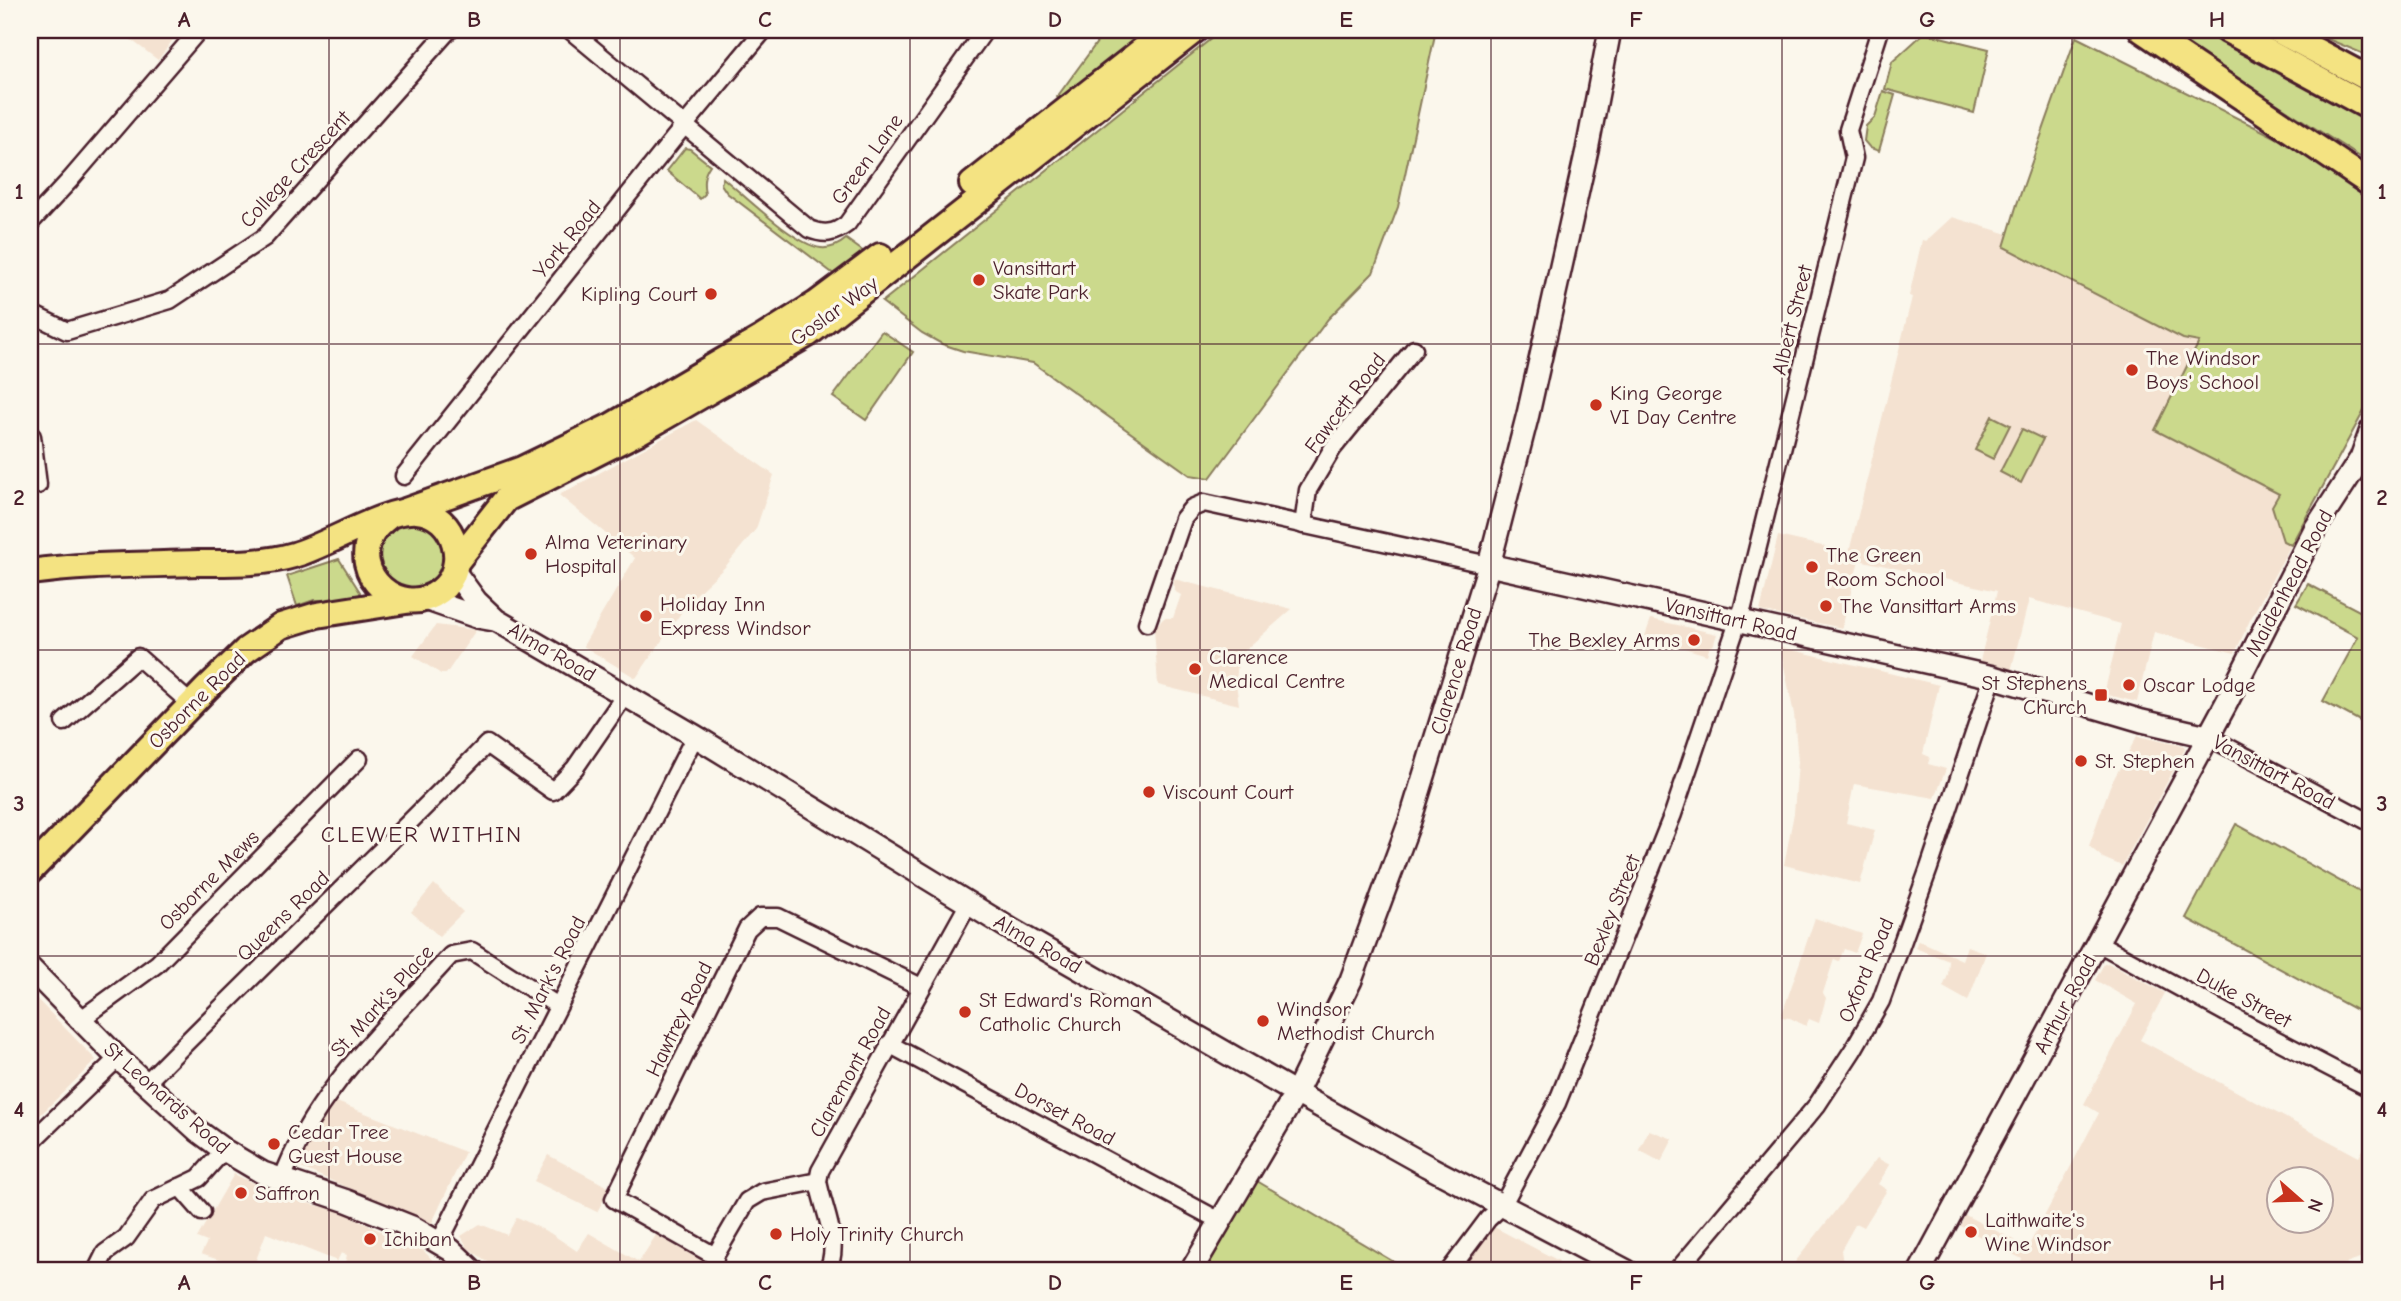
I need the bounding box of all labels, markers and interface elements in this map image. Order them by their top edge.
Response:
text: A [178,6,191,33]
text: B [467,6,481,33]
text: C [758,6,772,33]
text: D [1048,6,1062,33]
text: E [1339,6,1353,33]
text: F [1629,6,1643,33]
text: G [1919,6,1935,33]
text: H [2209,6,2225,33]
street label: College Crescent [235,105,356,232]
street label: Green Lane [826,109,908,209]
text: 1 [14,178,24,205]
text: 1 [2377,178,2387,205]
street label: York Road [528,195,606,283]
place label: Vansittart Skate Park [993,256,1088,304]
street label: Albert Street [1767,262,1817,377]
street label: Goslar Way [785,271,883,351]
marker: Vansittart Skate Park [971,272,987,288]
place label: Kipling Court [581,282,698,306]
marker: Kipling Court [703,286,719,302]
place label: The Windsor Boys' School [2146,346,2260,394]
street label: Fawcett Road [1300,348,1390,458]
marker: The Windsor Boys' School [2124,362,2140,378]
place label: King George VI Day Centre [1610,381,1736,429]
marker: King George VI Day Centre [1588,397,1604,413]
text: 2 [13,484,25,511]
text: 2 [2376,484,2388,511]
street label: Maidenhead Road [2240,506,2338,660]
place label: Alma Veterinary Hospital [545,530,687,578]
place label: The Green Room School [1826,543,1945,591]
marker: Alma Veterinary Hospital [523,546,539,562]
marker: The Green Room School [1804,559,1820,575]
place label: Holiday Inn Express Windsor [660,592,811,640]
street label: Vansittart Road [1663,592,1799,646]
place label: The Vansittart Arms [1840,594,2016,618]
marker: The Vansittart Arms [1818,598,1834,614]
street label: Clarence Road [1425,605,1487,737]
marker: Holiday Inn Express Windsor [638,608,654,624]
street label: Alma Road [504,617,600,687]
place label: The Bexley Arms [1529,628,1680,652]
marker: The Bexley Arms [1686,632,1702,648]
place label: Clarence Medical Centre [1209,645,1345,693]
street label: Osborne Road [143,646,251,754]
marker: Clarence Medical Centre [1187,661,1203,677]
place label: St Stephens Church [1982,671,2087,719]
place label: Oscar Lodge [2143,673,2256,697]
marker: Oscar Lodge [2121,677,2137,693]
marker: St Stephens Church [2093,687,2109,703]
street label: Vansittart Road [2209,730,2339,814]
place label: St. Stephen [2095,749,2195,773]
marker: St. Stephen [2073,753,2089,769]
place label: Viscount Court [1163,780,1294,804]
marker: Viscount Court [1141,784,1157,800]
text: 3 [13,790,25,817]
text: 3 [2376,790,2388,817]
district label: CLEWER WITHIN [321,821,523,848]
street label: Osborne Mews [154,825,264,935]
street label: Bexley Street [1579,850,1646,969]
street label: Queens Road [232,866,334,966]
street label: Alma Road [990,909,1086,979]
street label: St. Mark's Road [506,912,590,1048]
street label: Oxford Road [1833,914,1899,1026]
street label: St. Mark's Place [325,940,439,1062]
street label: Arthur Road [2029,950,2101,1058]
street label: Hawtrey Road [641,958,717,1080]
street label: Duke Street [2193,963,2296,1033]
place label: St Edward's Roman Catholic Church [979,988,1152,1036]
place label: Windsor Methodist Church [1277,997,1435,1045]
street label: Claremont Road [804,1003,896,1141]
marker: St Edward's Roman Catholic Church [957,1004,973,1020]
marker: Windsor Methodist Church [1255,1013,1271,1029]
street label: St Leonards Road [99,1037,235,1159]
street label: Dorset Road [1011,1078,1119,1150]
text: 4 [14,1096,25,1123]
text: 4 [2377,1096,2388,1123]
place label: Cedar Tree Guest House [288,1120,402,1168]
marker: Cedar Tree Guest House [266,1136,282,1152]
north arrow [2264,1164,2334,1234]
place label: Saffron [255,1181,320,1205]
marker: Saffron [233,1185,249,1201]
text: N [2303,1196,2327,1215]
place label: Laithwaite's Wine Windsor [1985,1208,2112,1256]
place label: Holy Trinity Church [790,1222,964,1246]
marker: Laithwaite's Wine Windsor [1963,1224,1979,1240]
marker: Holy Trinity Church [768,1226,784,1242]
place label: Ichiban [384,1227,452,1251]
marker: Ichiban [362,1231,378,1247]
text: A [178,1269,191,1296]
text: B [467,1269,481,1296]
text: C [758,1269,772,1296]
text: D [1048,1269,1062,1296]
text: E [1339,1269,1353,1296]
text: F [1629,1269,1643,1296]
text: G [1919,1269,1935,1296]
text: H [2209,1269,2225,1296]

